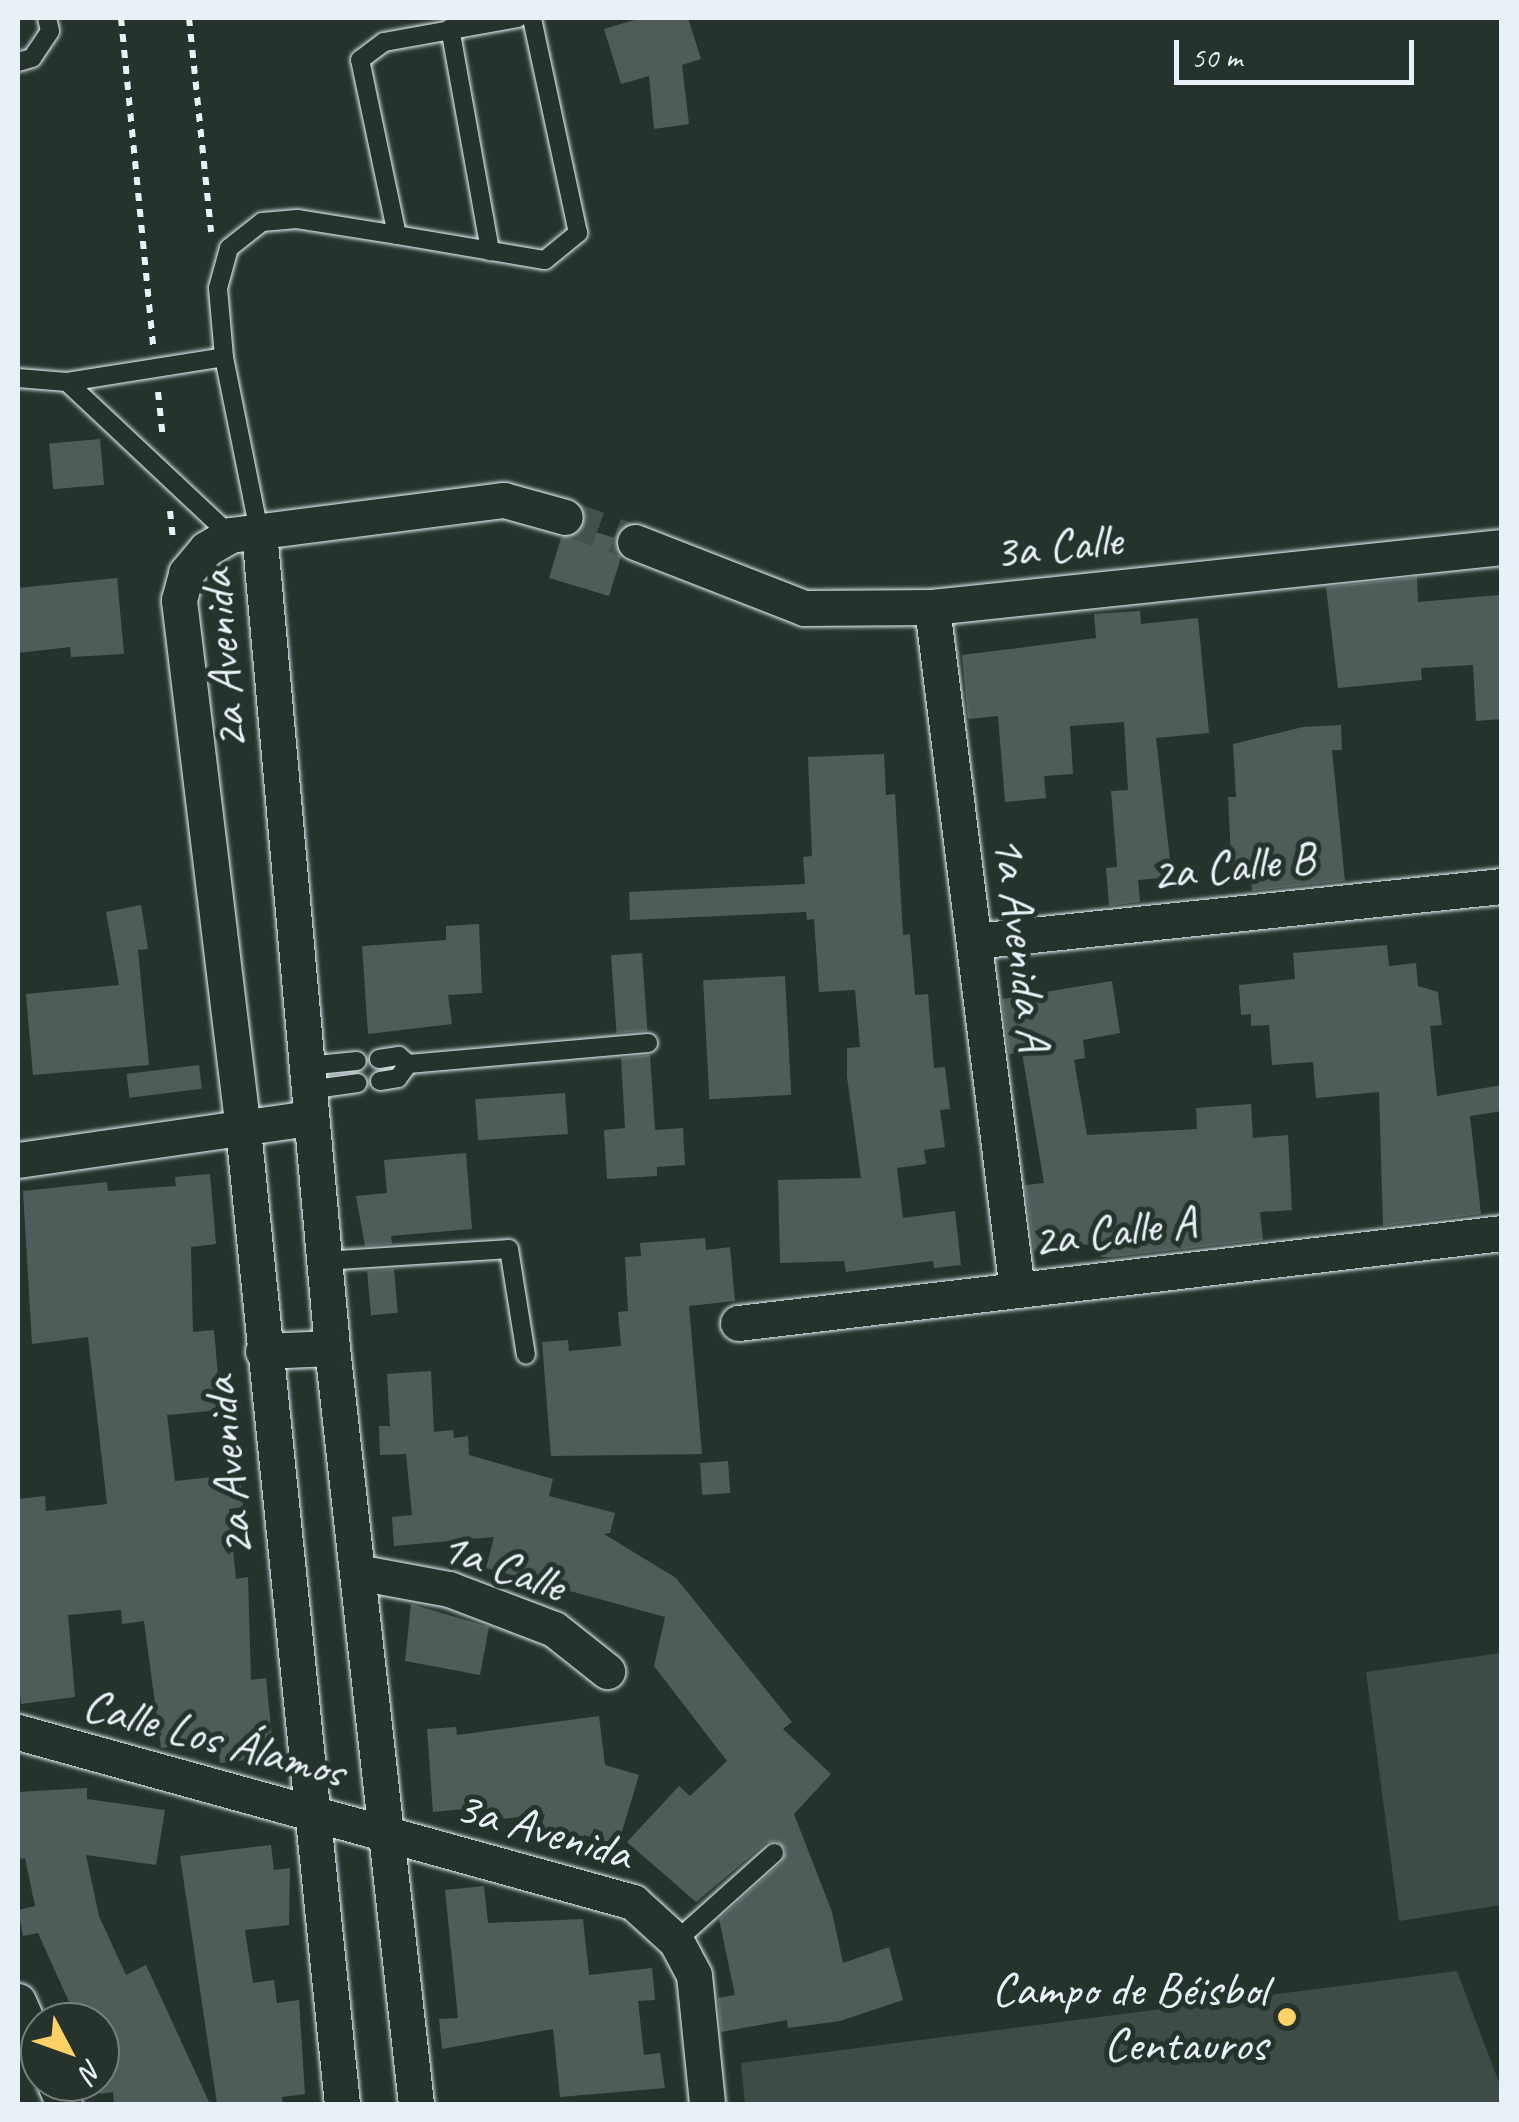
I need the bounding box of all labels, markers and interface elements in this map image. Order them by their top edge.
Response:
scale bar [1179,20,1419,82]
text: 50 m [1191,38,1242,76]
street label: 3a Calle [991,511,1125,581]
street label: 2a Avenida [187,569,259,751]
street label: 2a Calle B [1147,829,1319,903]
street label: 1a Avenida A [980,833,1064,1053]
street label: 2a Calle A [1028,1192,1200,1270]
street label: 2a Avenida [190,1375,266,1559]
street label: 1a Calle [432,1517,574,1615]
street label: Calle Los Álamos [77,1675,351,1801]
street label: 3a Avenida [450,1778,638,1882]
place label: Campo de Béisbol Centauros [992,1960,1267,2073]
north arrow [20,2002,120,2102]
marker: Campo de Béisbol Centauros [1276,2006,1298,2028]
text: N [73,2053,110,2089]

